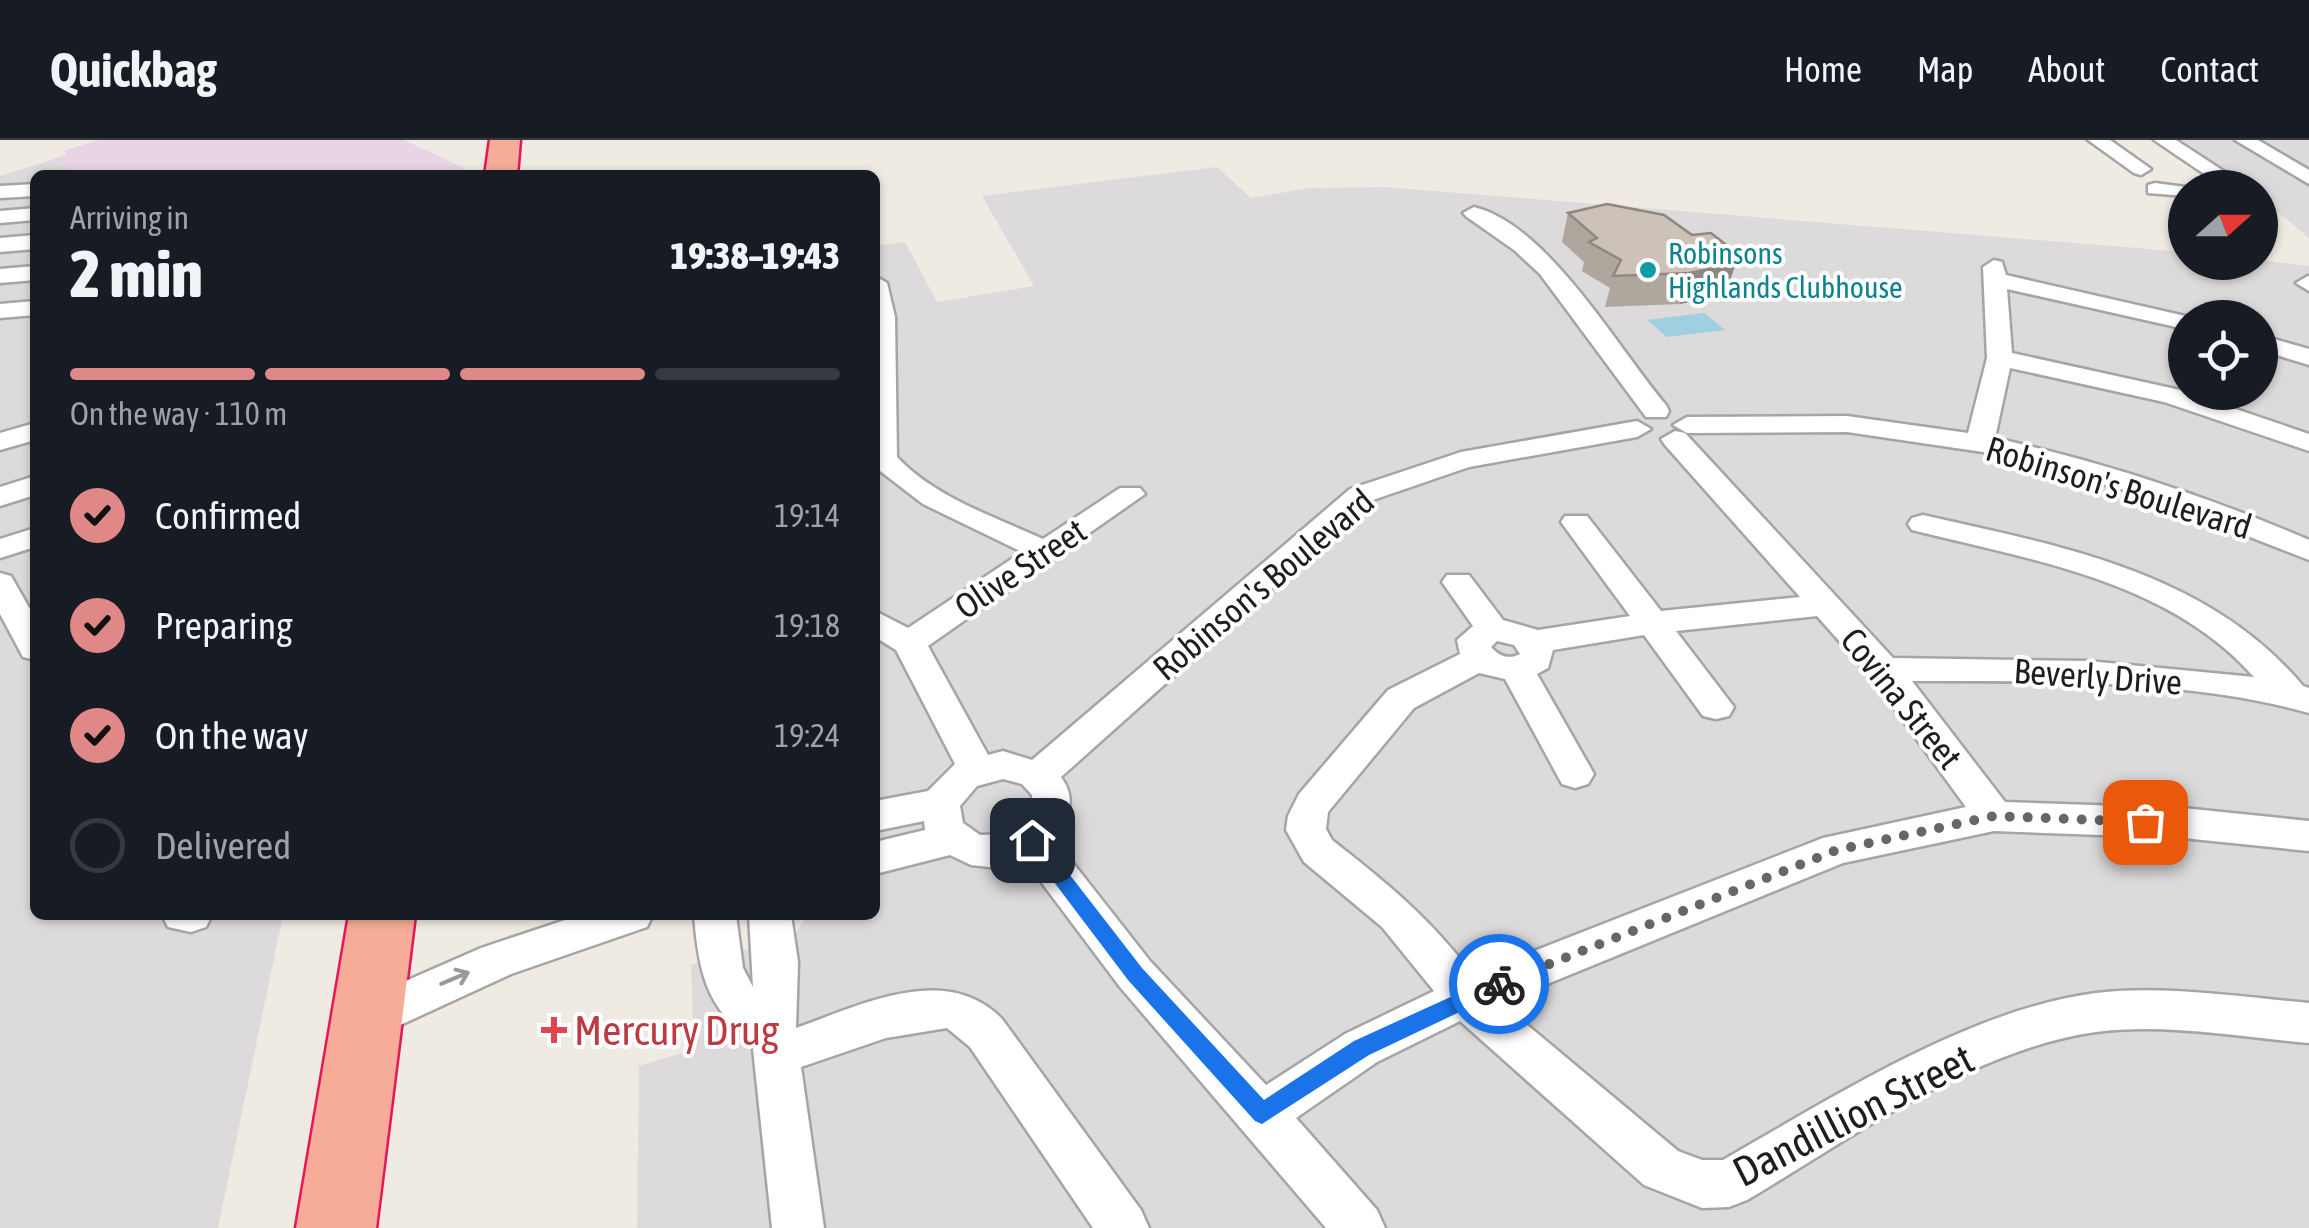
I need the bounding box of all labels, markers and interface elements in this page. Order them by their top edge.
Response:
text: Quickbag [50,42,217,97]
text: Home [1784,49,1862,89]
text: Map [1917,49,1973,89]
text: About [2028,49,2105,89]
text: Contact [2160,49,2259,89]
north arrow [2168,170,2278,280]
map controls [2168,170,2278,410]
text: Arriving in [70,199,189,236]
text: 19:38–19:43 [670,234,840,277]
text: 2 min [70,236,203,311]
place label: Robinsons Highlands Clubhouse [1668,236,1903,304]
marker: Robinsons Highlands Clubhouse [1637,259,1659,281]
button: locate [2168,300,2278,410]
text: On the way · 110 m [70,395,287,432]
street label: Robinson's Boulevard [1982,428,2256,546]
street label: Robinson's Boulevard [1145,480,1381,688]
icon: check [70,488,125,543]
text: Confirmed [155,494,301,537]
text: 19:14 [774,497,840,534]
street label: Olive Street [947,510,1093,626]
icon: check [70,598,125,653]
text: Preparing [155,604,293,647]
text: 19:18 [774,607,840,644]
street label: Covina Street [1833,620,1971,776]
street label: Beverly Drive [2013,650,2183,702]
icon: check [70,708,125,763]
text: On the way [155,714,308,757]
text: 19:24 [774,717,840,754]
pin [2103,780,2188,865]
icon: bag [2118,795,2173,850]
pin [990,798,1075,883]
icon: home [1005,813,1060,868]
text: Delivered [155,824,291,867]
courier [1449,934,1549,1034]
icon: bike [1472,957,1527,1012]
one-way arrow [439,968,470,986]
place label: Mercury Drug [574,1006,779,1054]
marker: Mercury Drug [543,1019,565,1041]
street label: Dandillion Street [1725,1034,1981,1196]

